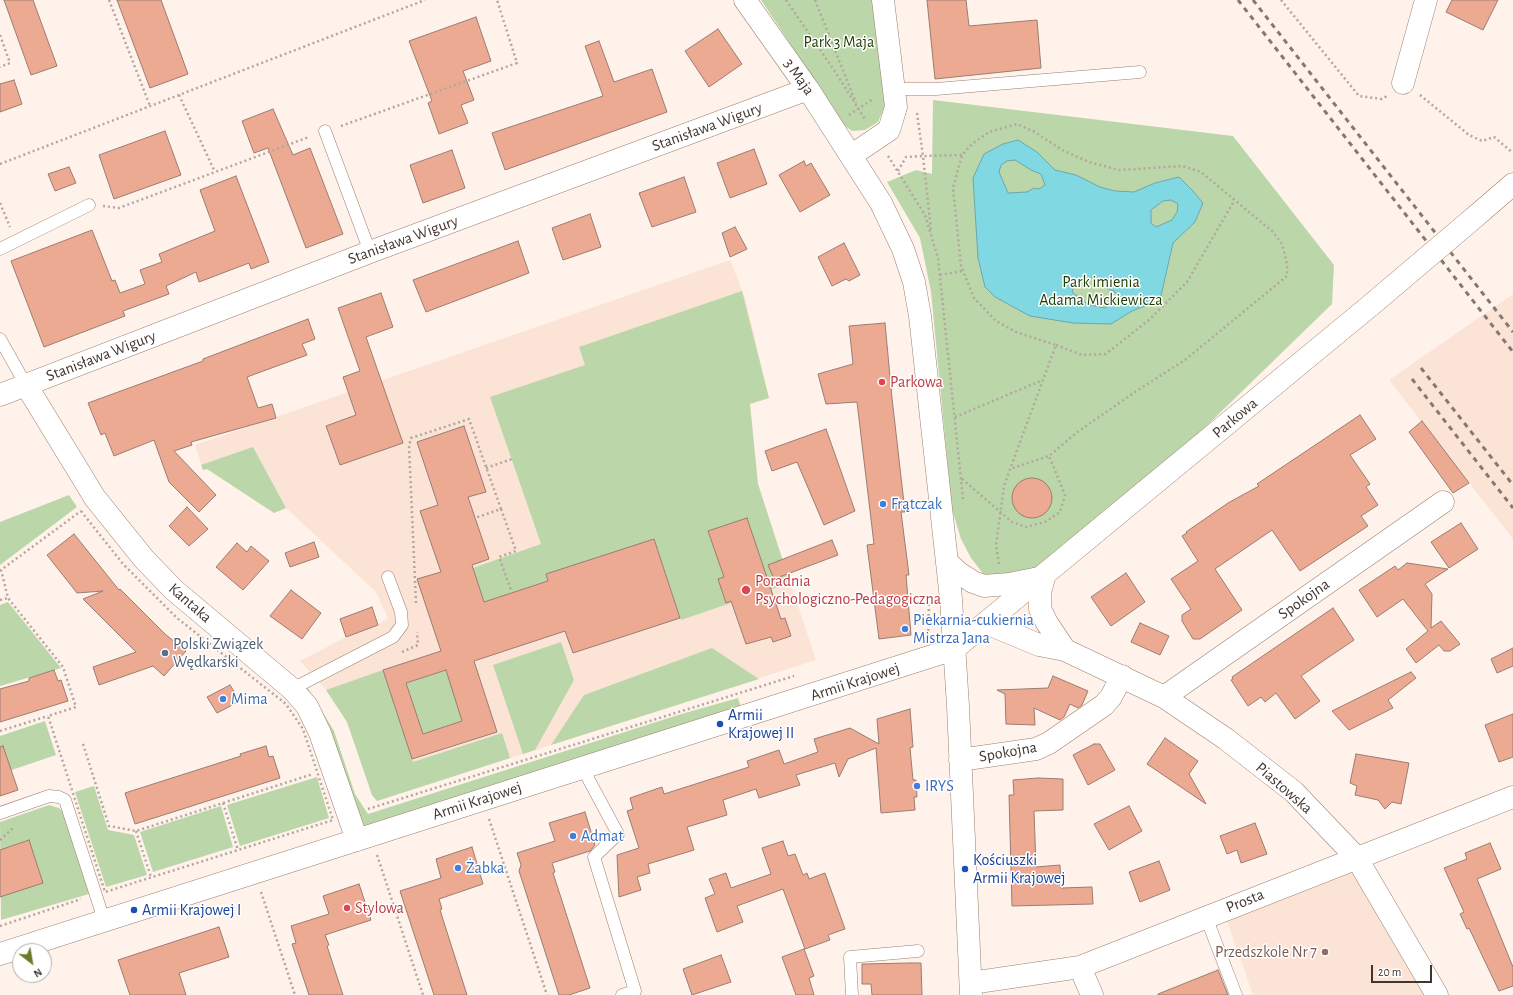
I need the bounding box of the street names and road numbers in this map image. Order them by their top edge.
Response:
street label: 3 Maja [779,55,819,99]
street label: Stanisława Wigury [649,98,765,156]
street label: Stanisława Wigury [345,211,461,269]
street label: Stanisława Wigury [43,326,159,386]
street label: Parkowa [1209,394,1261,442]
street label: Spokojna [1275,574,1333,624]
street label: Kantaka [164,579,216,627]
street label: Armii Krajowej [808,659,902,705]
street label: Spokojna [978,737,1038,767]
street label: Piastowska [1252,758,1316,818]
street label: Armii Krajowej [430,778,524,824]
street label: Prosta [1223,885,1267,917]

